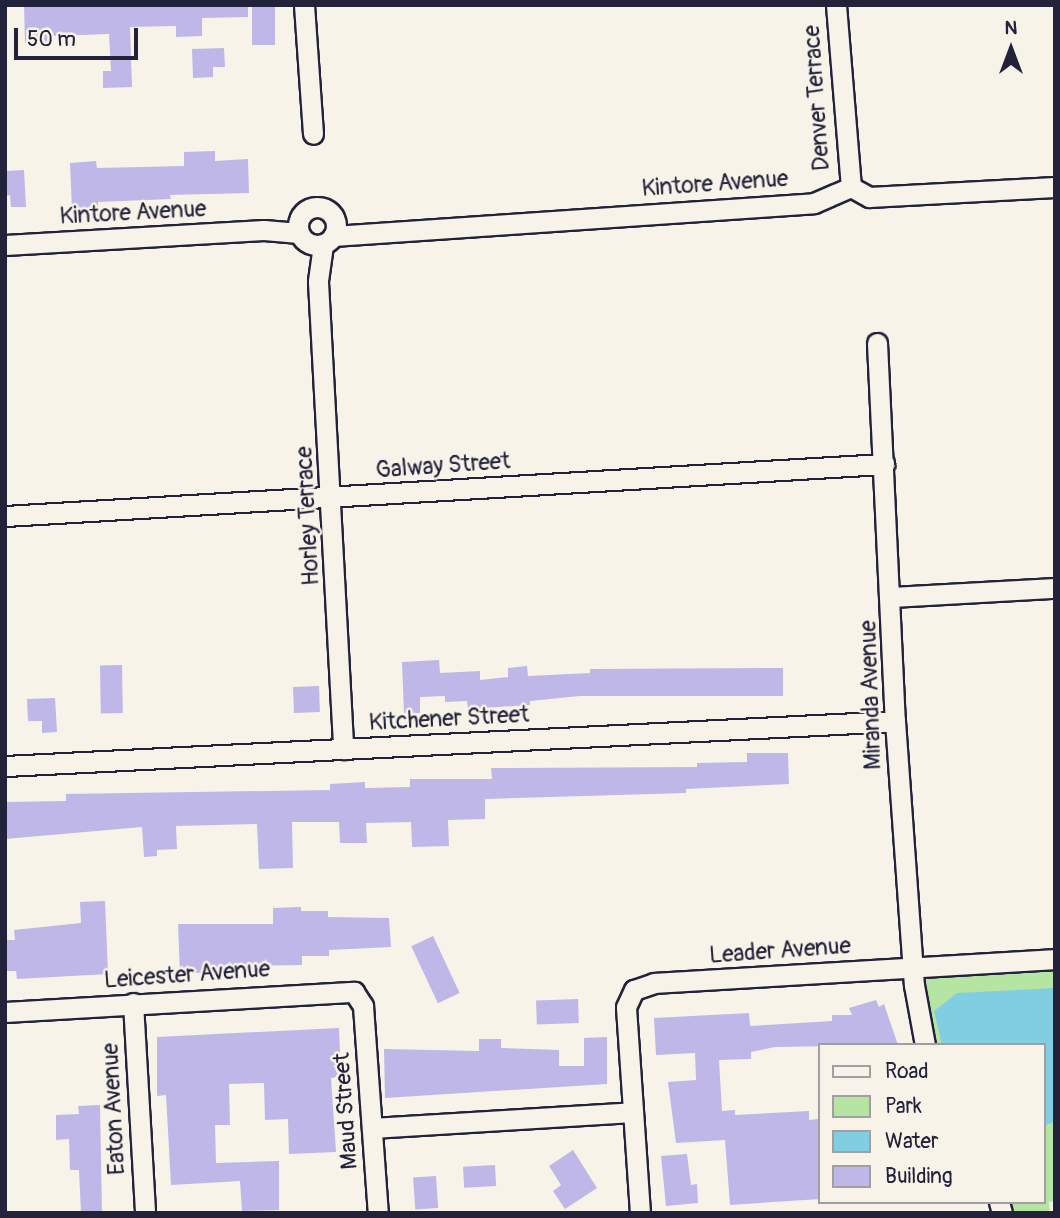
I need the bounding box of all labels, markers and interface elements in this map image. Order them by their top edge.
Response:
scale bar [18,14,142,58]
north arrow [976,14,1046,84]
text: N [1005,16,1017,40]
street label: Denver Terrace [798,24,836,172]
text: 50 m [27,26,76,53]
street label: Kintore Avenue [641,165,789,203]
street label: Kintore Avenue [59,195,207,231]
street label: Horley Terrace [291,446,325,586]
street label: Galway Street [375,448,511,484]
street label: Miranda Avenue [855,620,887,770]
street label: Kitchener Street [368,701,530,737]
street label: Leader Avenue [708,932,852,970]
street label: Leicester Avenue [103,955,271,995]
street label: Eaton Avenue [97,1042,131,1176]
legend [818,1043,1046,1204]
street label: Maud Street [328,1052,364,1170]
text: Road [885,1058,929,1085]
text: Park [885,1093,922,1120]
text: Water [885,1128,938,1155]
text: Building [885,1163,952,1190]

